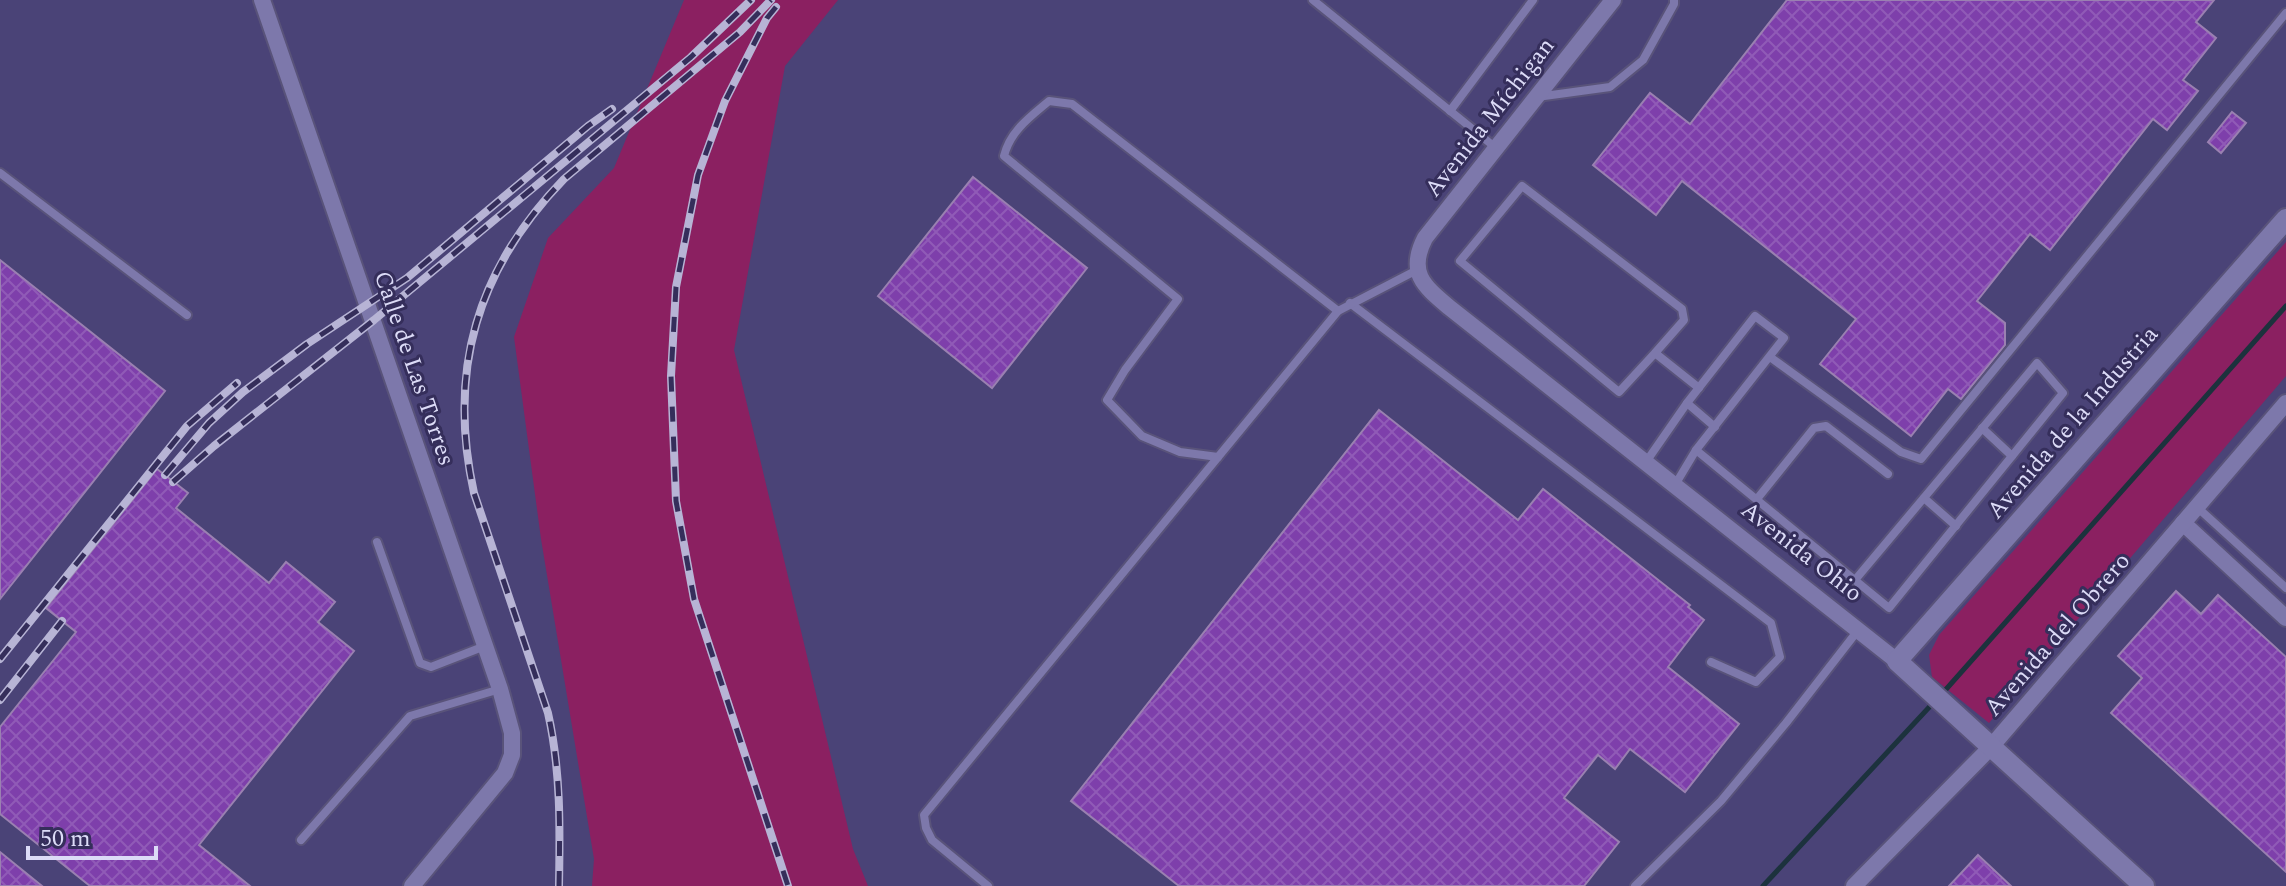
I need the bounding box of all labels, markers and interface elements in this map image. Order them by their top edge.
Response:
street label: Avenida Míchigan [1416,30,1564,205]
street label: Calle de Las Torres [364,266,464,471]
street label: Avenida de la Industria [1978,318,2167,527]
street label: Avenida Ohio [1733,493,1870,611]
street label: Avenida del Obrero [1976,545,2139,725]
scale bar [28,810,156,860]
text: 50 m [40,821,91,857]

